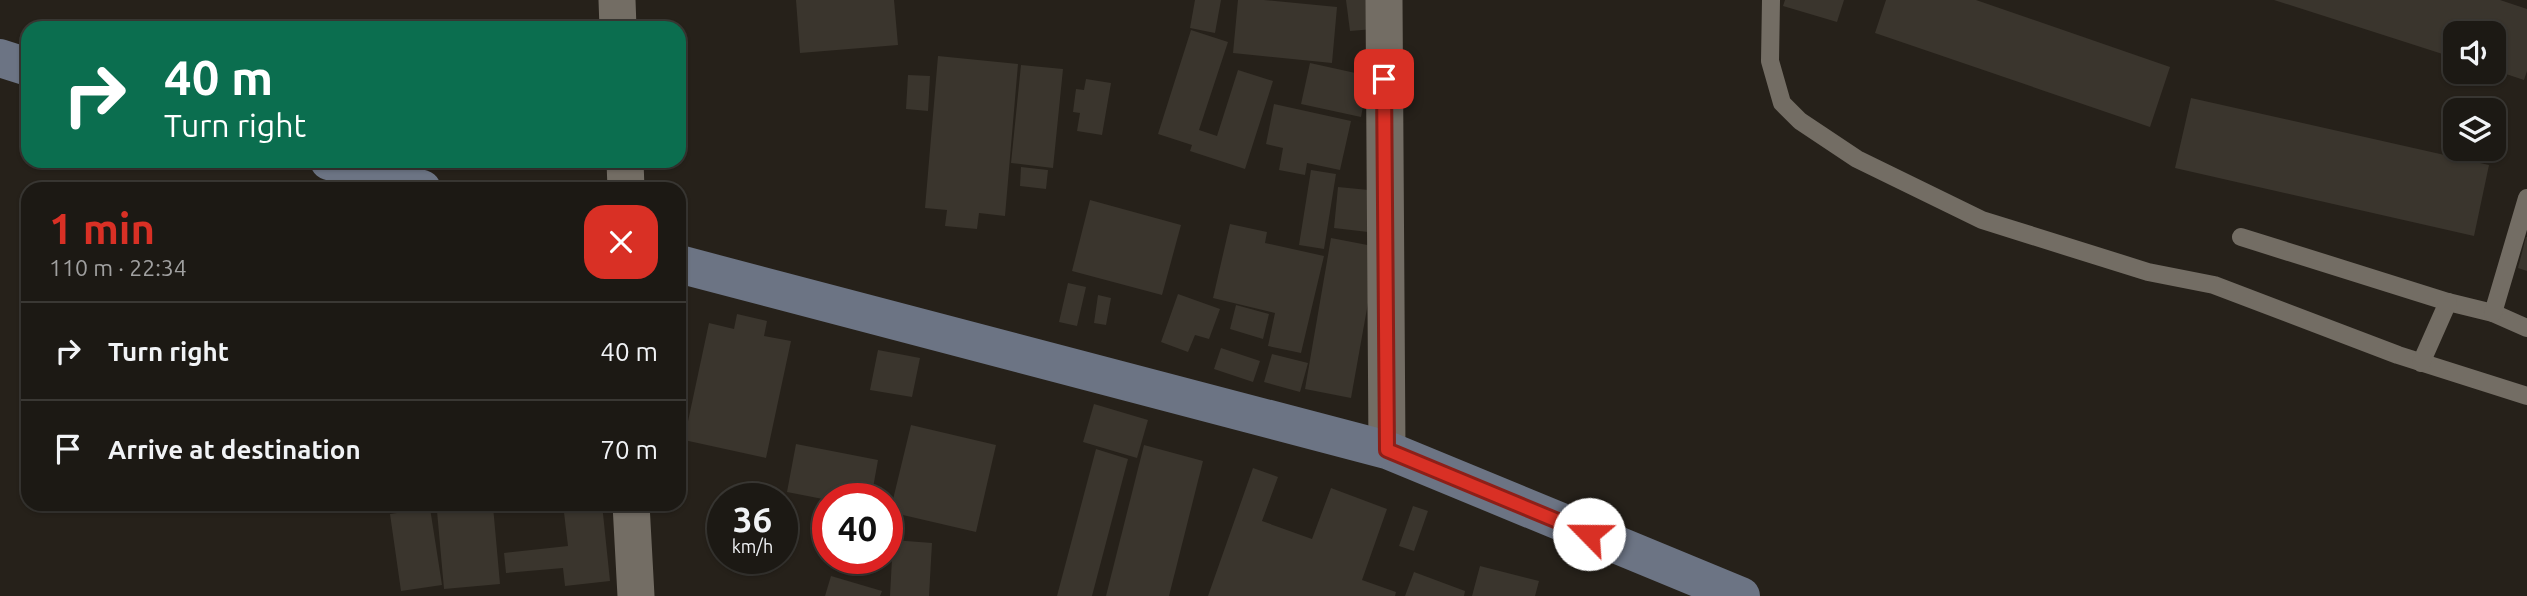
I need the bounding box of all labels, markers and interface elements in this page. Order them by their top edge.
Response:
map controls [2443,21,2506,161]
button: sound [2443,21,2506,84]
icon: right [49,49,140,140]
text: 40 m [164,49,273,104]
pin [1354,49,1414,109]
icon: arrive [1365,60,1403,98]
button: layers [2443,98,2506,161]
text: Turn right [164,107,306,143]
text: 1 min [49,205,155,252]
button: close [584,205,658,279]
text: 110 m · 22:34 [49,255,187,280]
icon: right [49,332,87,370]
text: Turn right [108,337,229,366]
text: 40 m [600,337,658,366]
icon: arrive [49,430,87,468]
text: Arrive at destination [108,435,361,464]
text: 70 m [600,435,658,464]
speed limit sign: 40 [812,483,903,574]
position arrow [1552,497,1626,571]
text: 36 [733,499,772,539]
text: km/h [732,536,773,556]

